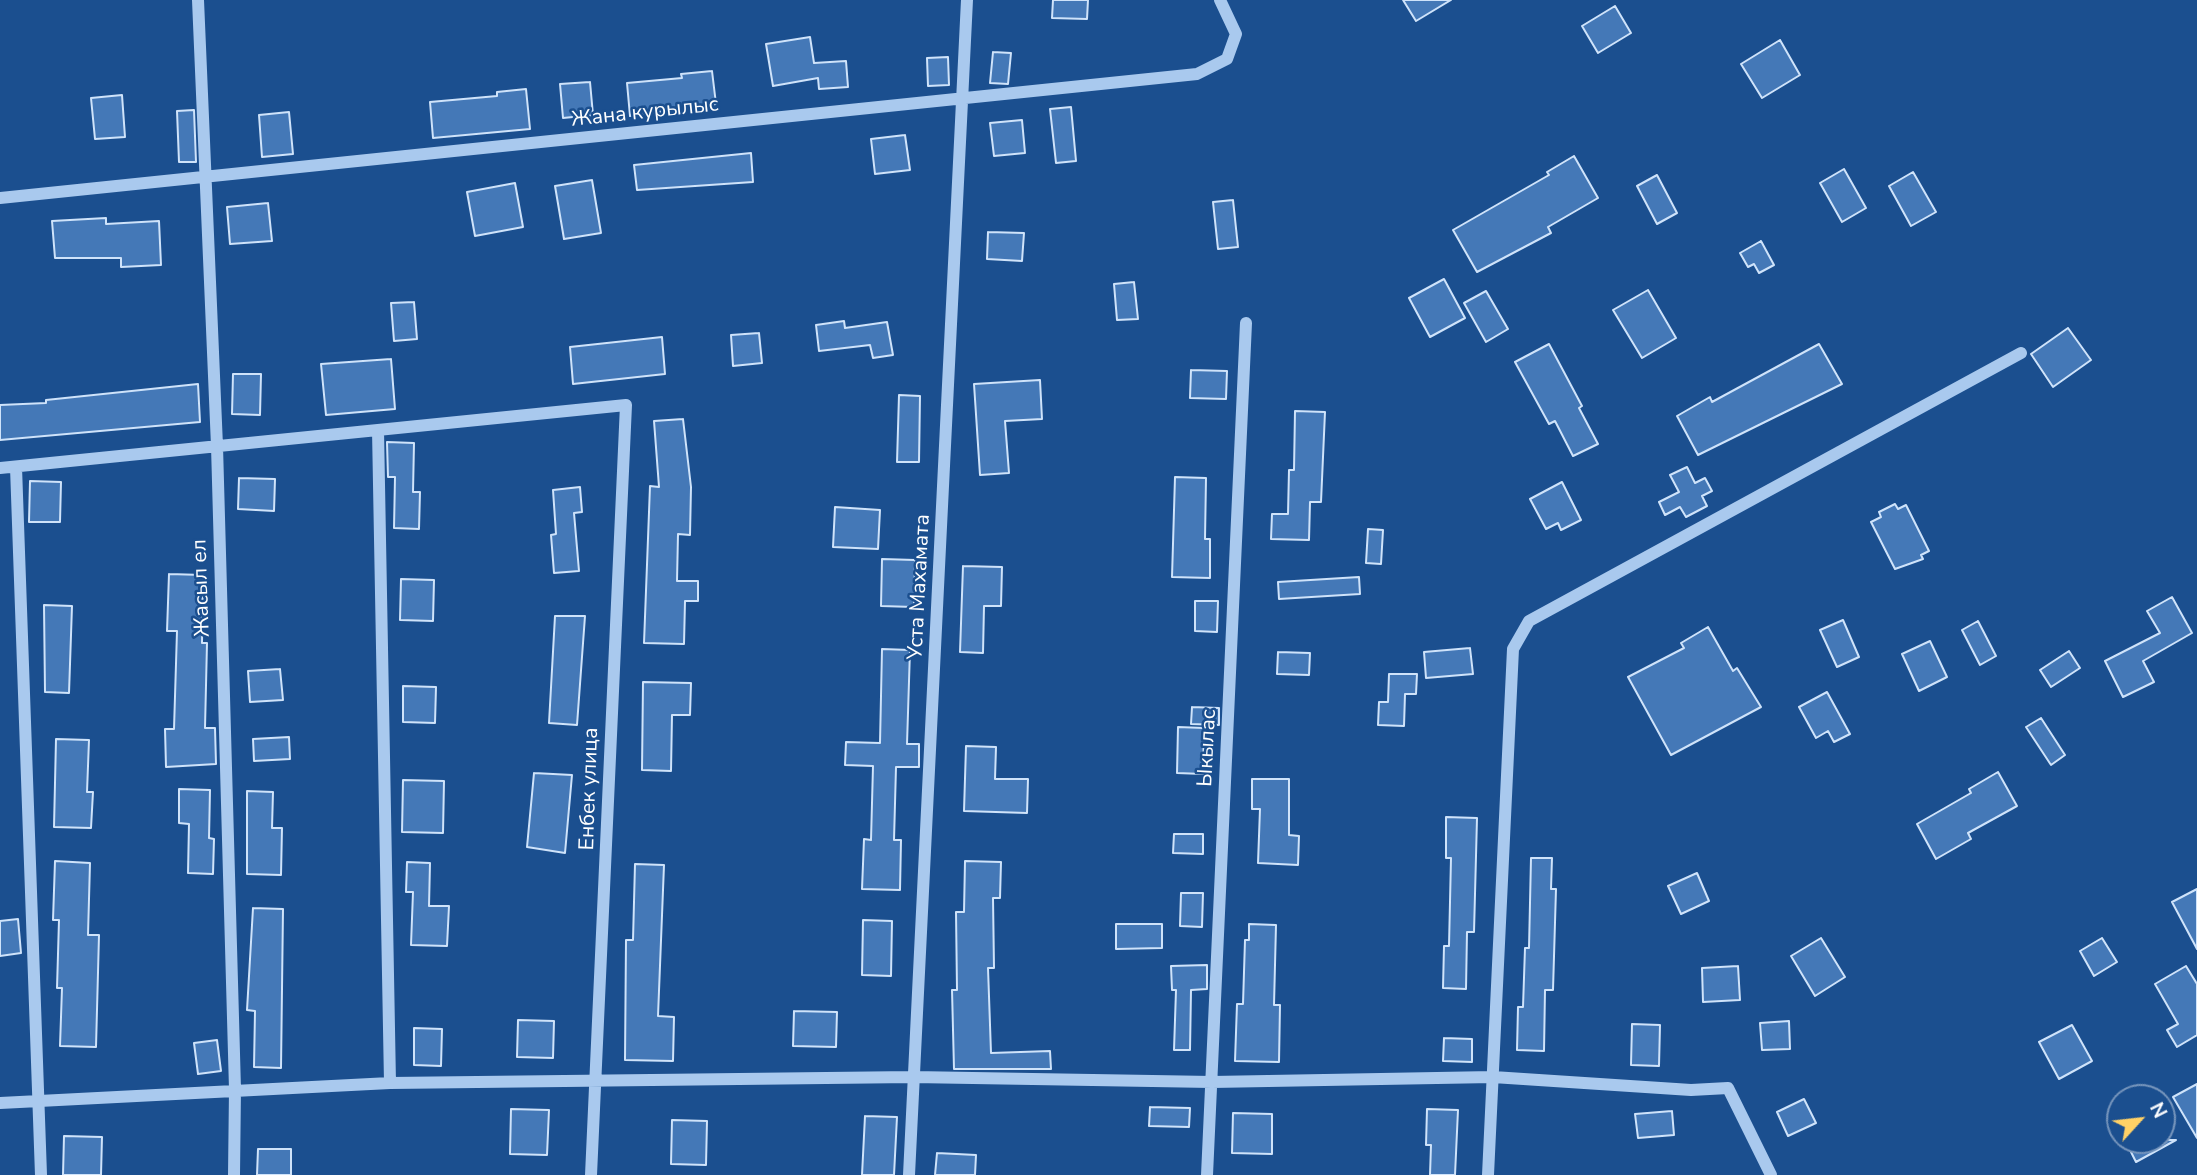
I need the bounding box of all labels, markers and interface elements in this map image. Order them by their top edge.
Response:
street label: Жана курылыс [570,93,720,133]
street label: Уста Махамата [904,514,936,660]
street label: Жасыл ел [188,539,216,637]
street label: Ыкылас [1193,709,1223,787]
street label: Енбек улица [575,727,605,851]
north arrow [2106,1084,2176,1154]
text: N [2143,1098,2173,1123]

